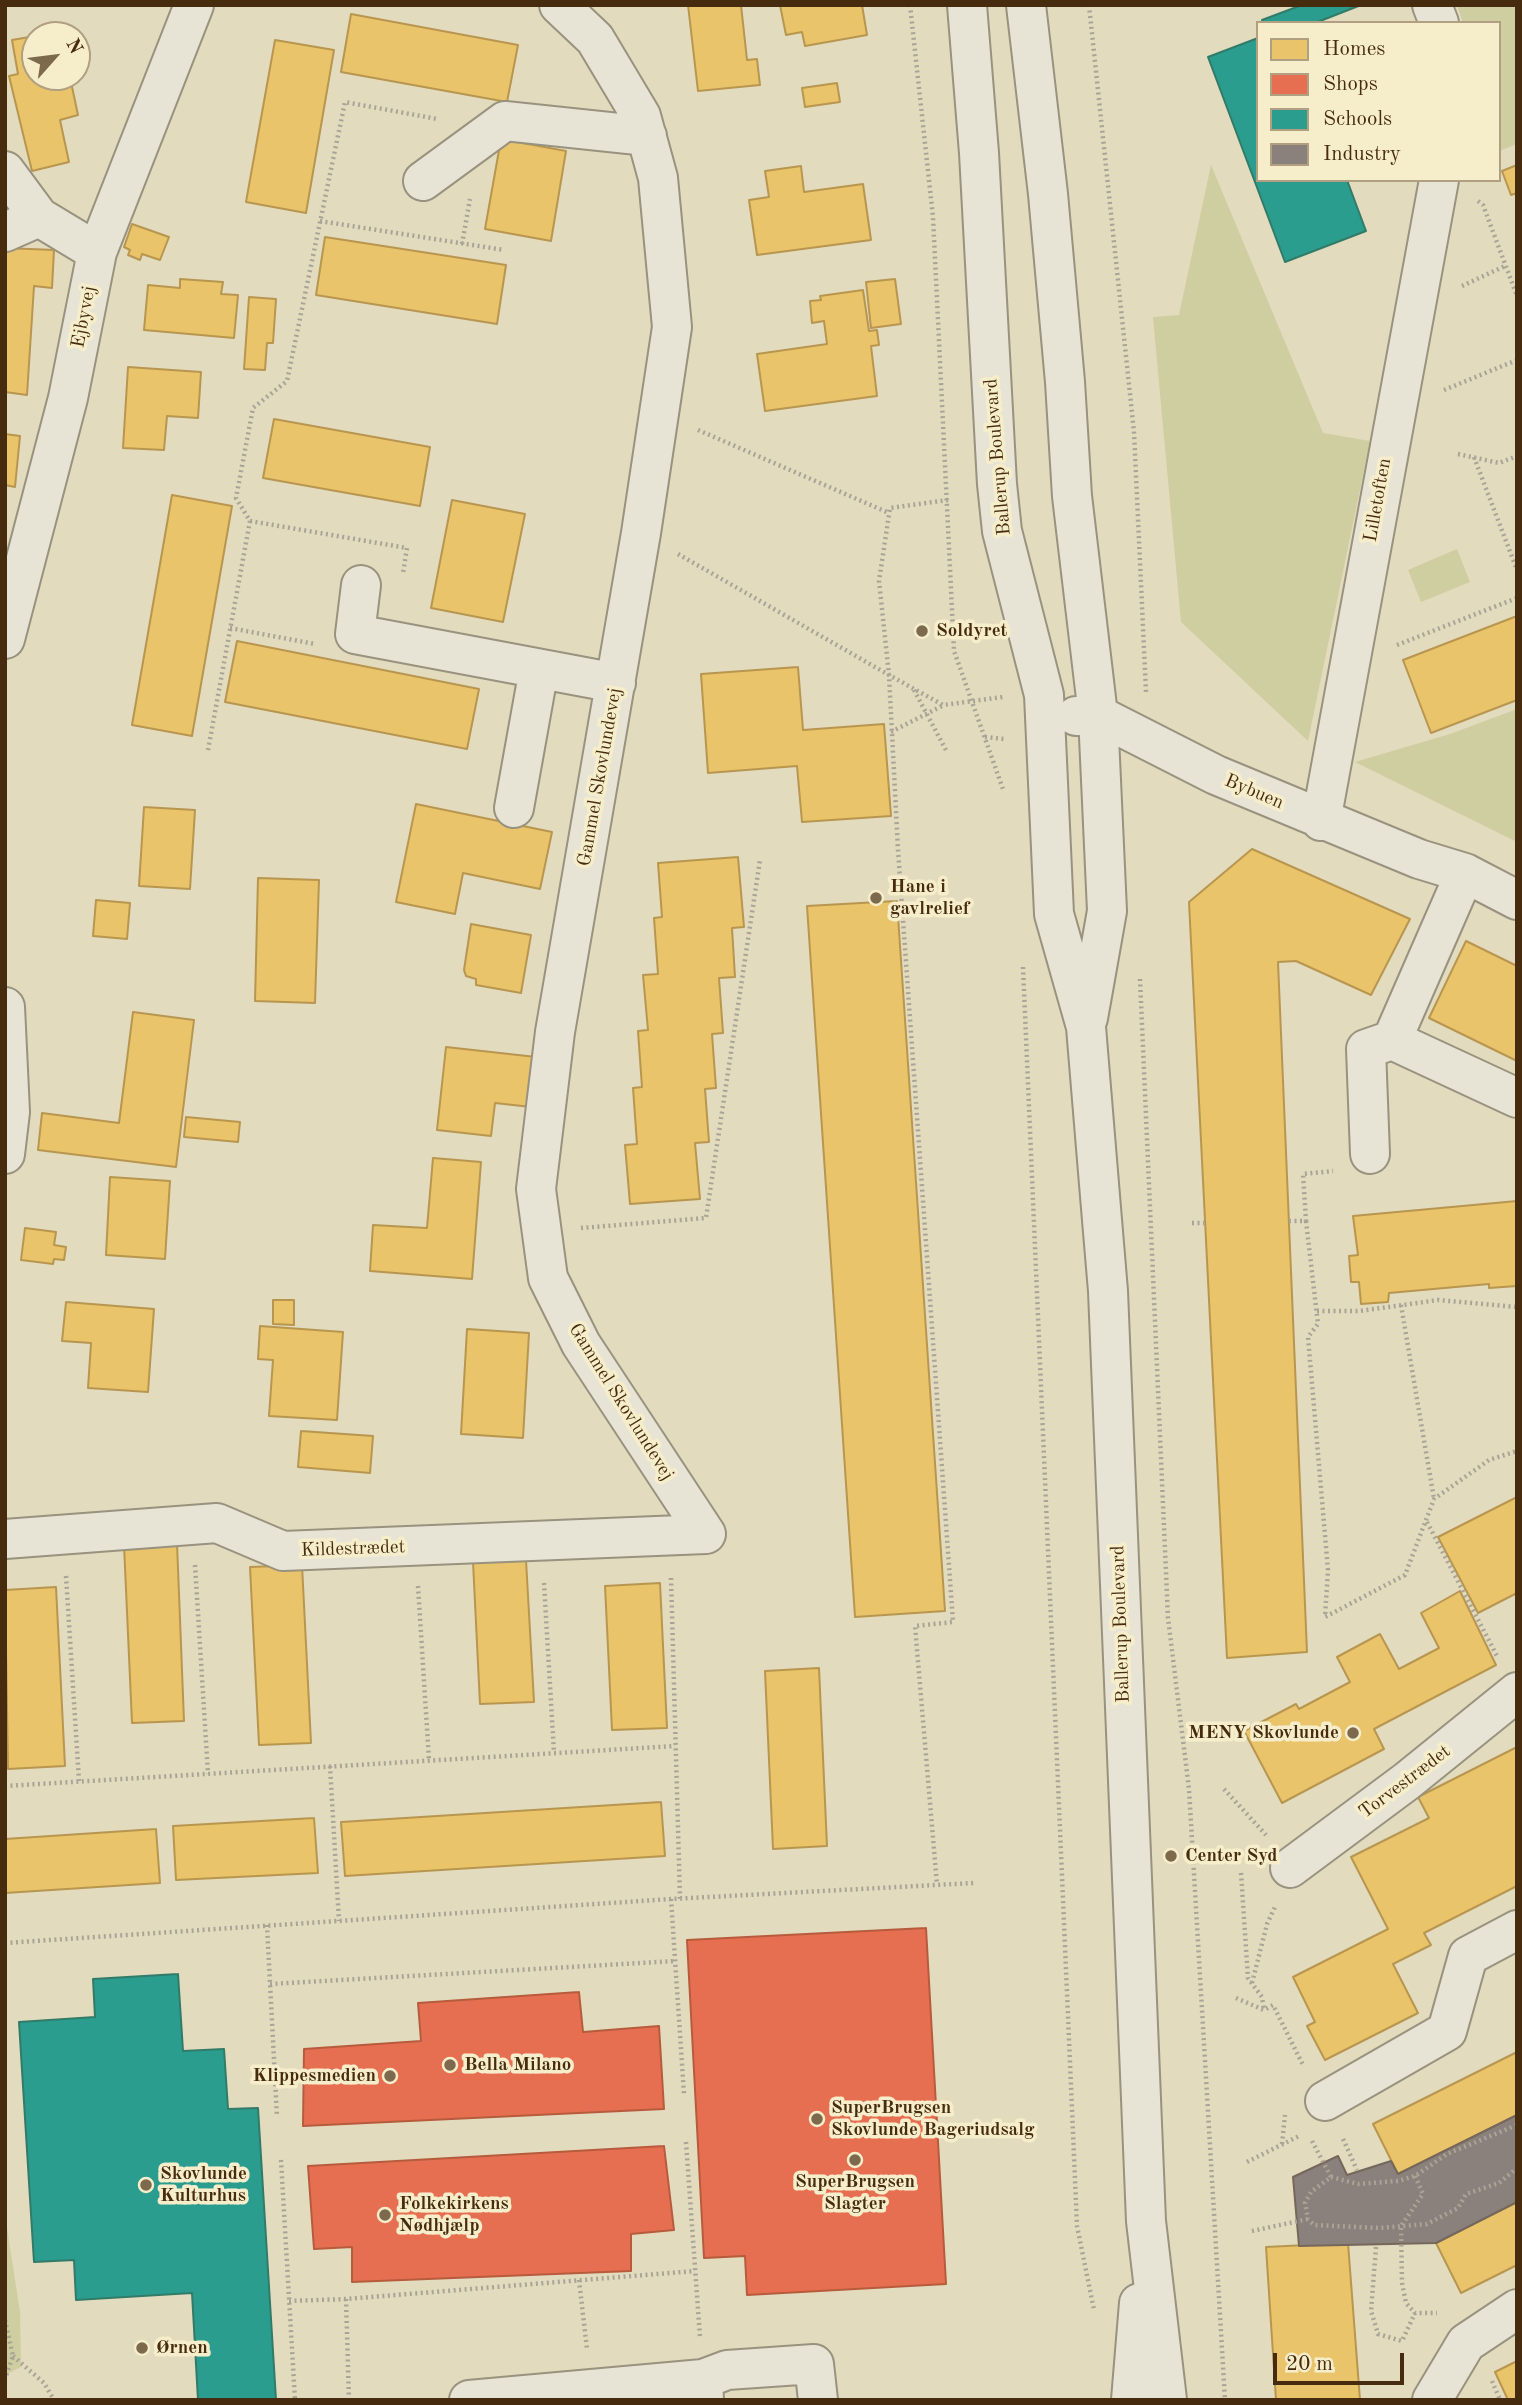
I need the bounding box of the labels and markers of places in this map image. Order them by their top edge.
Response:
place label: Soldyret [936,620,1008,642]
marker: Soldyret [914,623,930,639]
place label: Hane i gavlrelief [890,876,969,920]
marker: Hane i gavlrelief [868,890,884,906]
place label: MENY Skovlunde [1188,1722,1339,1744]
marker: MENY Skovlunde [1345,1725,1361,1741]
place label: Center Syd [1185,1845,1278,1867]
marker: Center Syd [1163,1848,1179,1864]
place label: Bella Milano [464,2054,571,2076]
marker: Bella Milano [442,2057,458,2073]
place label: Klippesmedien [253,2065,376,2087]
marker: Klippesmedien [382,2068,398,2084]
place label: SuperBrugsen Skovlunde Bageriudsalg [831,2097,1035,2141]
marker: SuperBrugsen Skovlunde Bageriudsalg [809,2111,825,2127]
marker: SuperBrugsen Slagter [847,2152,863,2168]
place label: Skovlunde Kulturhus [160,2163,247,2207]
place label: SuperBrugsen Slagter [795,2171,915,2215]
marker: Skovlunde Kulturhus [138,2177,154,2193]
place label: Folkekirkens Nødhjælp [399,2193,509,2237]
marker: Folkekirkens Nødhjælp [377,2207,393,2223]
place label: Ørnen [156,2337,208,2359]
marker: Ørnen [134,2340,150,2356]

